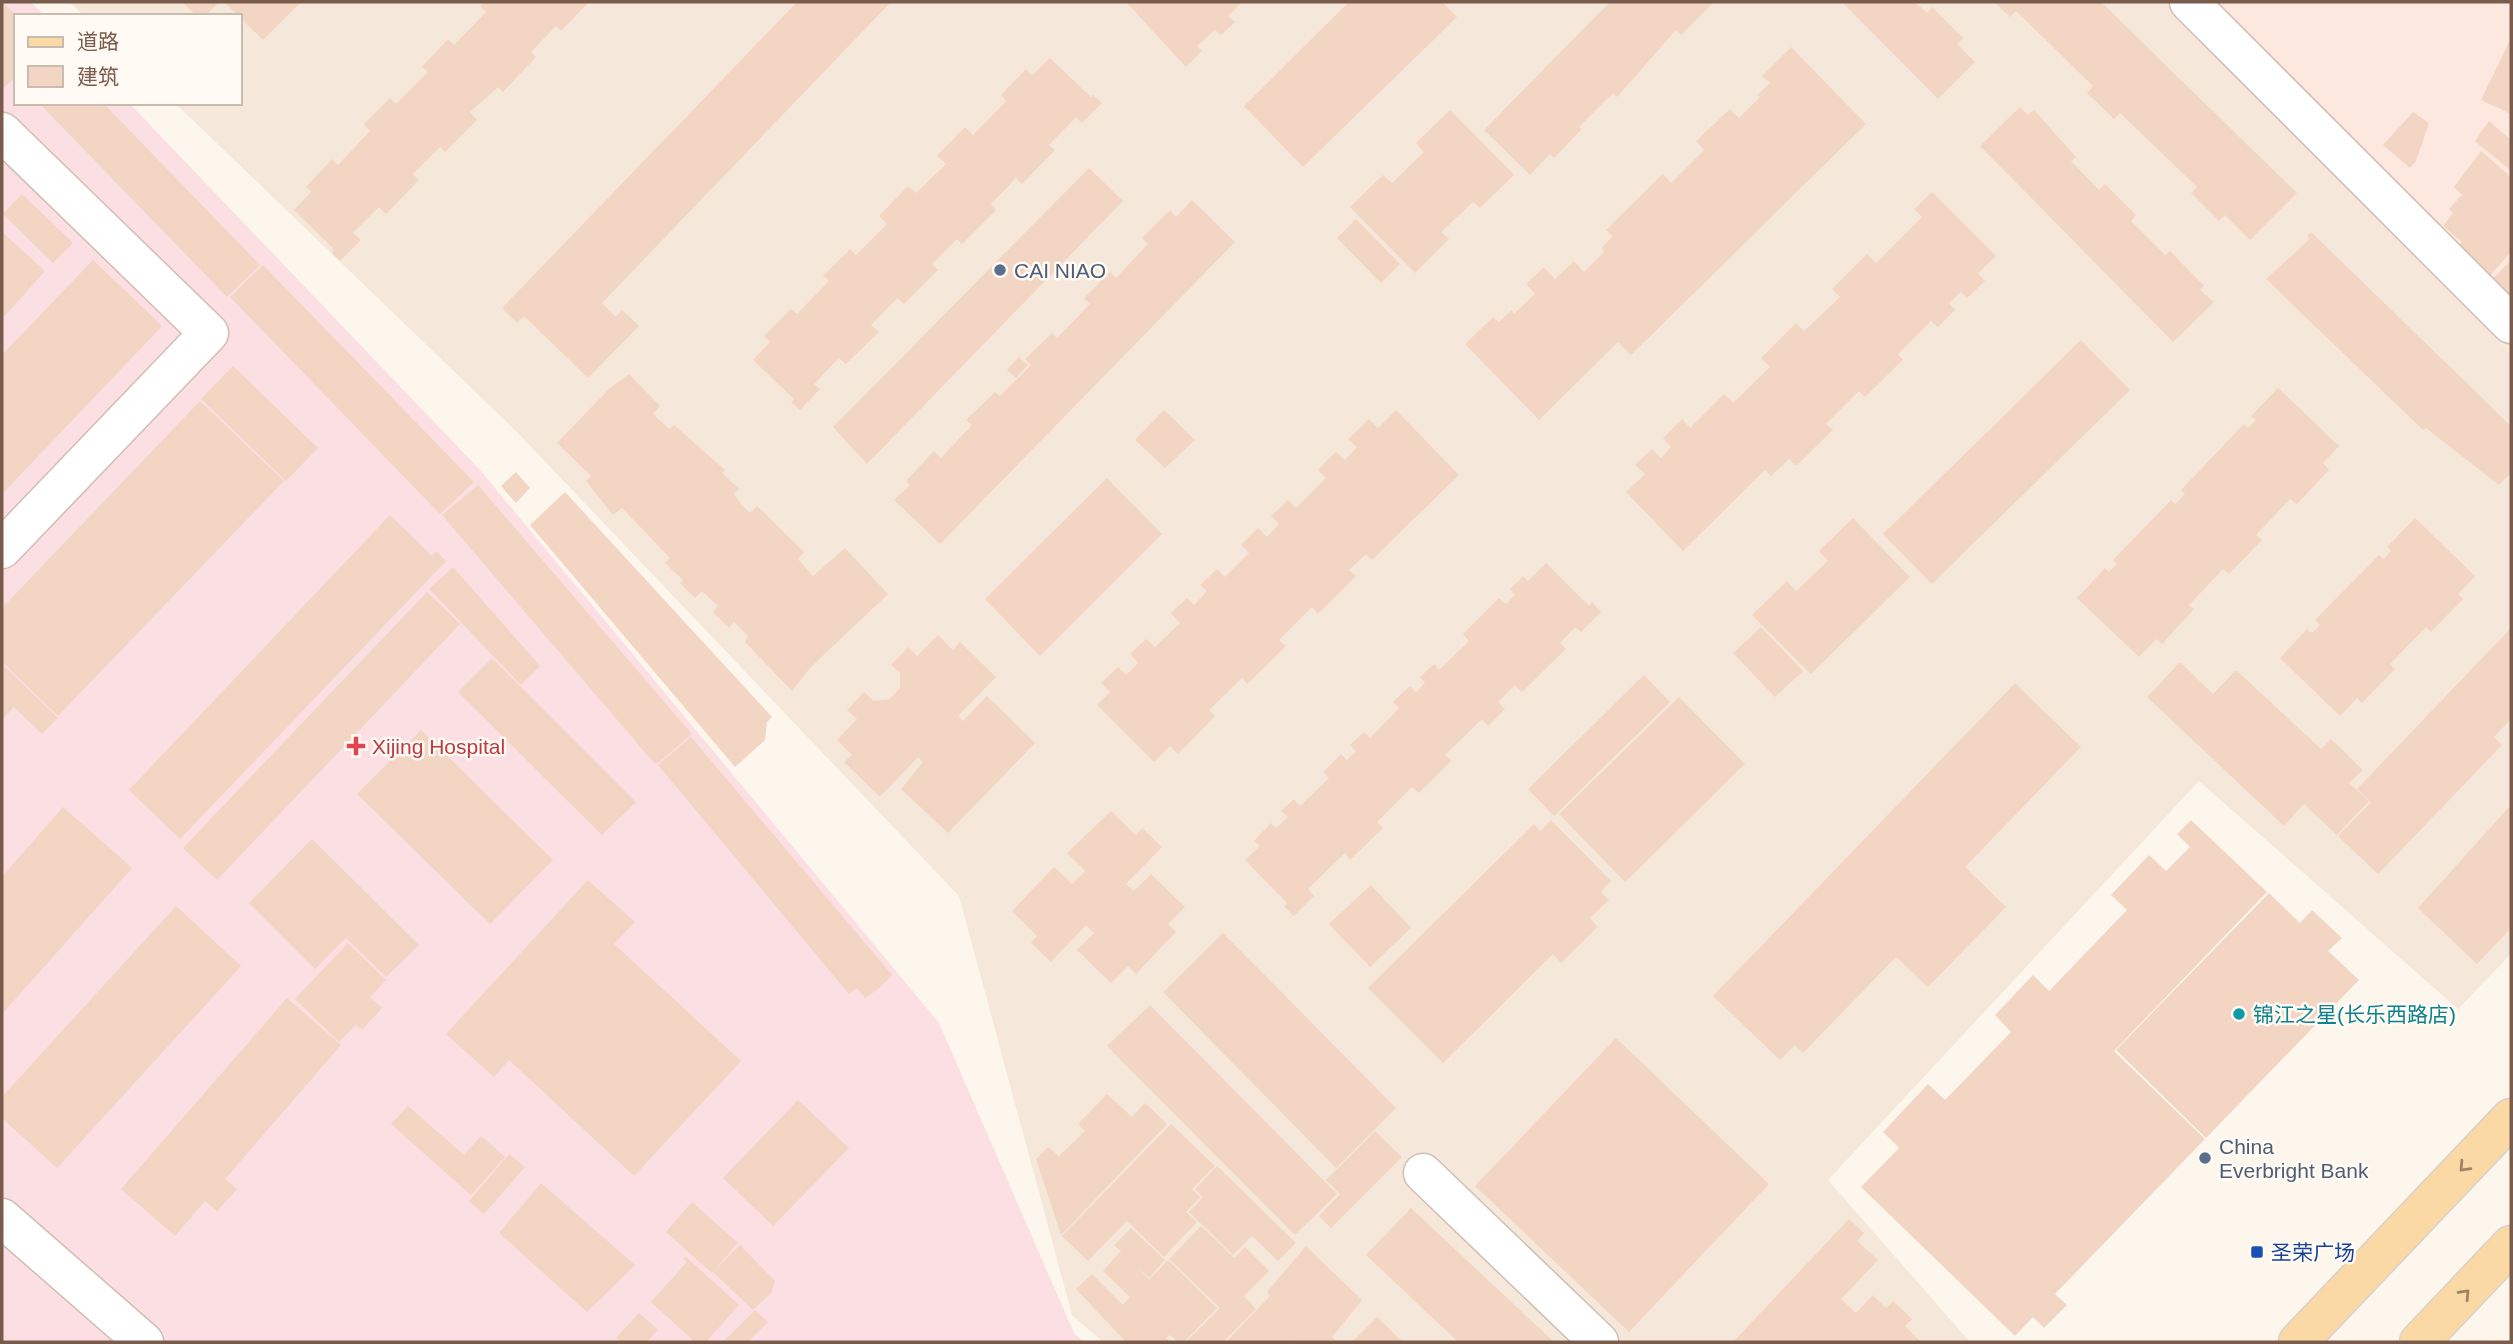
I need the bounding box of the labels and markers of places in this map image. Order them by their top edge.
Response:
place label: CAI NIAO [1014,259,1106,282]
marker: CAI NIAO [992,262,1008,278]
place label: Xijing Hospital [372,735,505,758]
marker: Xijing Hospital [346,736,366,756]
place label: 锦江之星(长乐西路店) [2253,1003,2456,1026]
marker: 锦江之星(长乐西路店) [2231,1006,2247,1022]
place label: China Everbright Bank [2219,1135,2369,1182]
marker: China Everbright Bank [2197,1150,2213,1166]
place label: 圣荣广场 [2271,1241,2355,1264]
marker: 圣荣广场 [2249,1244,2265,1260]

